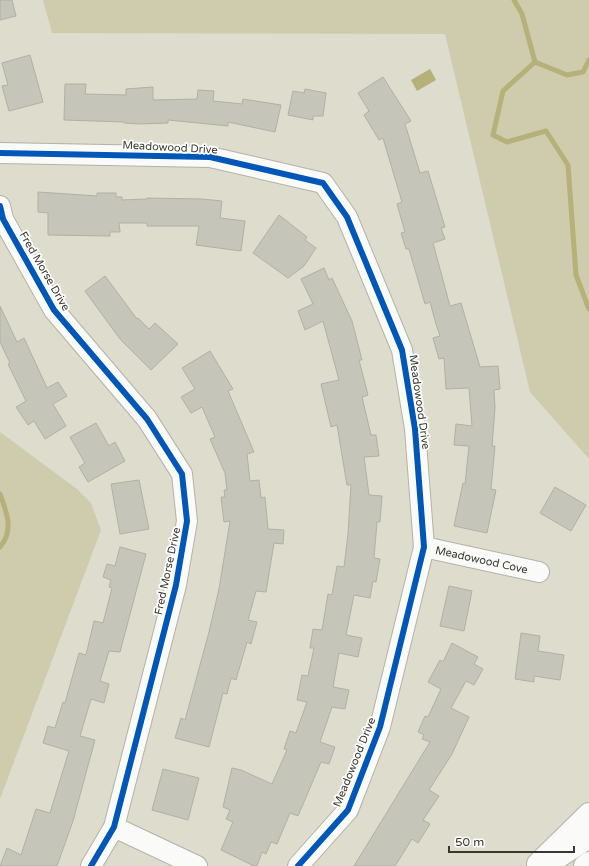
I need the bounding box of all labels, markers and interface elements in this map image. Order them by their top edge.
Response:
street label: Meadowood Drive [122,139,218,156]
street label: Fred Morse Drive [17,229,73,313]
street label: Meadowood Drive [406,354,433,450]
street label: Fred Morse Drive [152,526,183,616]
street label: Meadowood Cove [434,544,529,576]
street label: Meadowood Drive [331,716,378,809]
scale bar [449,828,574,854]
text: 50 m [455,835,484,849]

